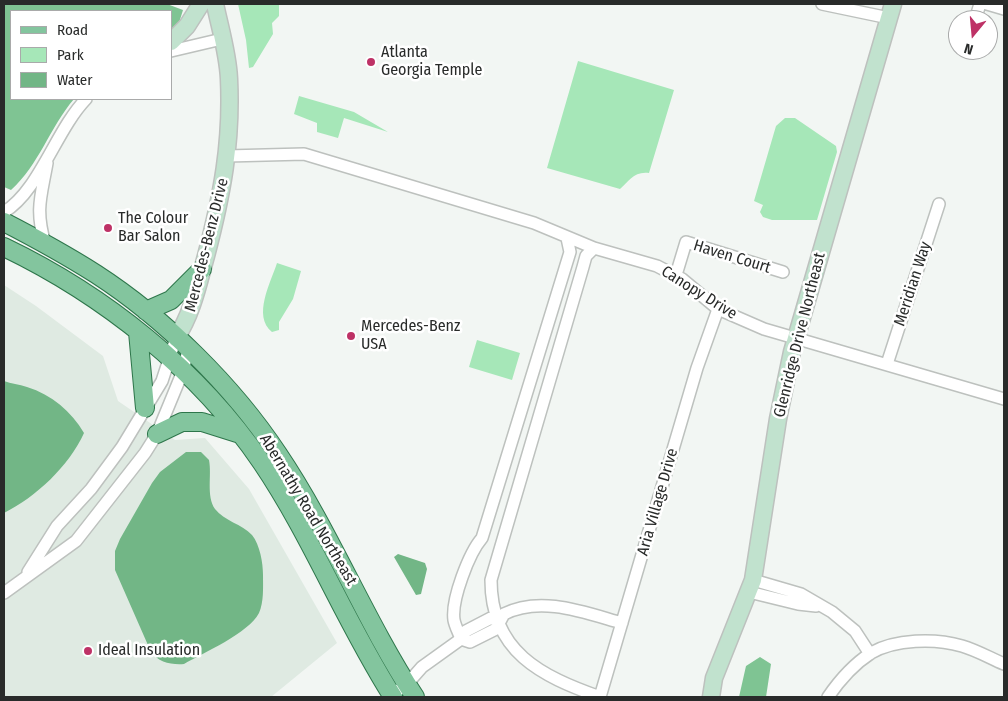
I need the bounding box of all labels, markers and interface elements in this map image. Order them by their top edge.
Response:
legend [10,10,172,100]
north arrow [948,10,998,60]
text: Road [57,21,88,39]
text: N [962,40,975,58]
place label: Atlanta Georgia Temple [381,43,482,81]
text: Park [57,46,84,64]
marker: Atlanta Georgia Temple [365,56,377,68]
text: Water [57,71,92,89]
street label: Mercedes-Benz Drive [181,176,233,314]
place label: The Colour Bar Salon [118,209,188,247]
marker: The Colour Bar Salon [102,222,114,234]
street label: Haven Court [691,236,773,278]
street label: Meridian Way [890,239,936,329]
street label: Glenridge Drive Northeast [770,251,830,419]
street label: Canopy Drive [658,262,740,324]
place label: Mercedes-Benz USA [361,317,460,355]
marker: Mercedes-Benz USA [345,330,357,342]
street label: Abernathy Road Northeast [255,431,361,589]
street label: Aria Village Drive [634,446,682,558]
place label: Ideal Insulation [98,641,200,661]
marker: Ideal Insulation [82,645,94,657]

